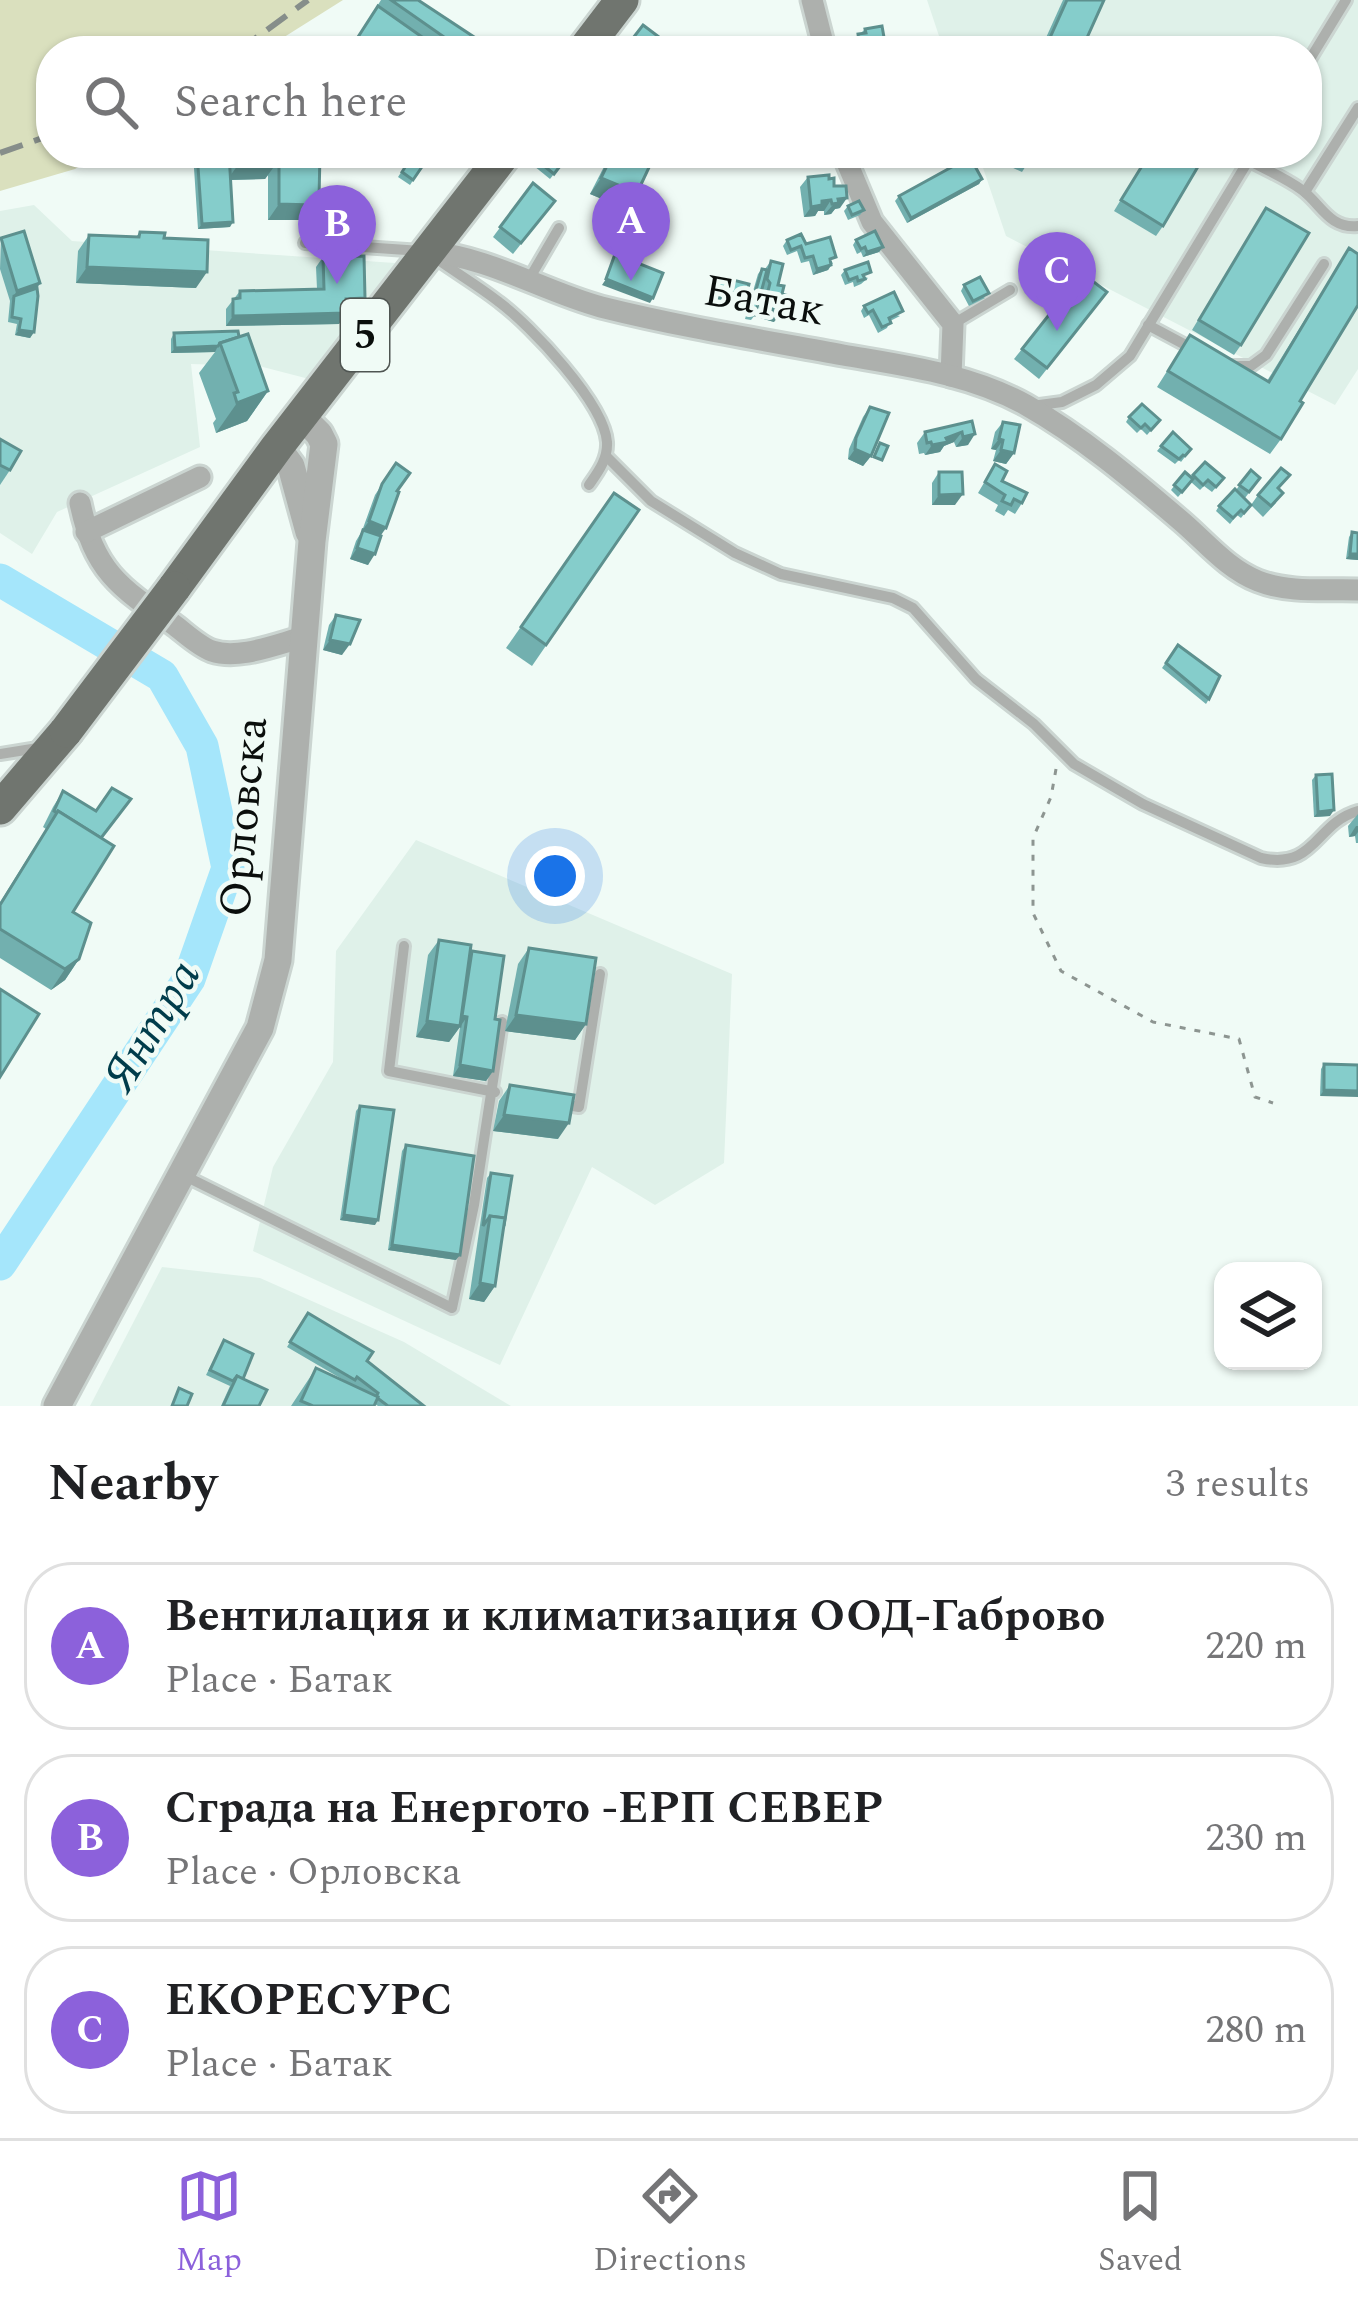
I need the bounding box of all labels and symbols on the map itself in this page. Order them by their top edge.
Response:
pin: A [592,182,670,281]
pin: B [298,185,376,284]
pin: C [1018,232,1096,331]
street label: Батак [698,256,830,346]
road number: 5 [341,299,389,371]
street label: Орловска [201,714,287,920]
your location [525,846,585,906]
water label: Янтра [83,946,220,1108]

